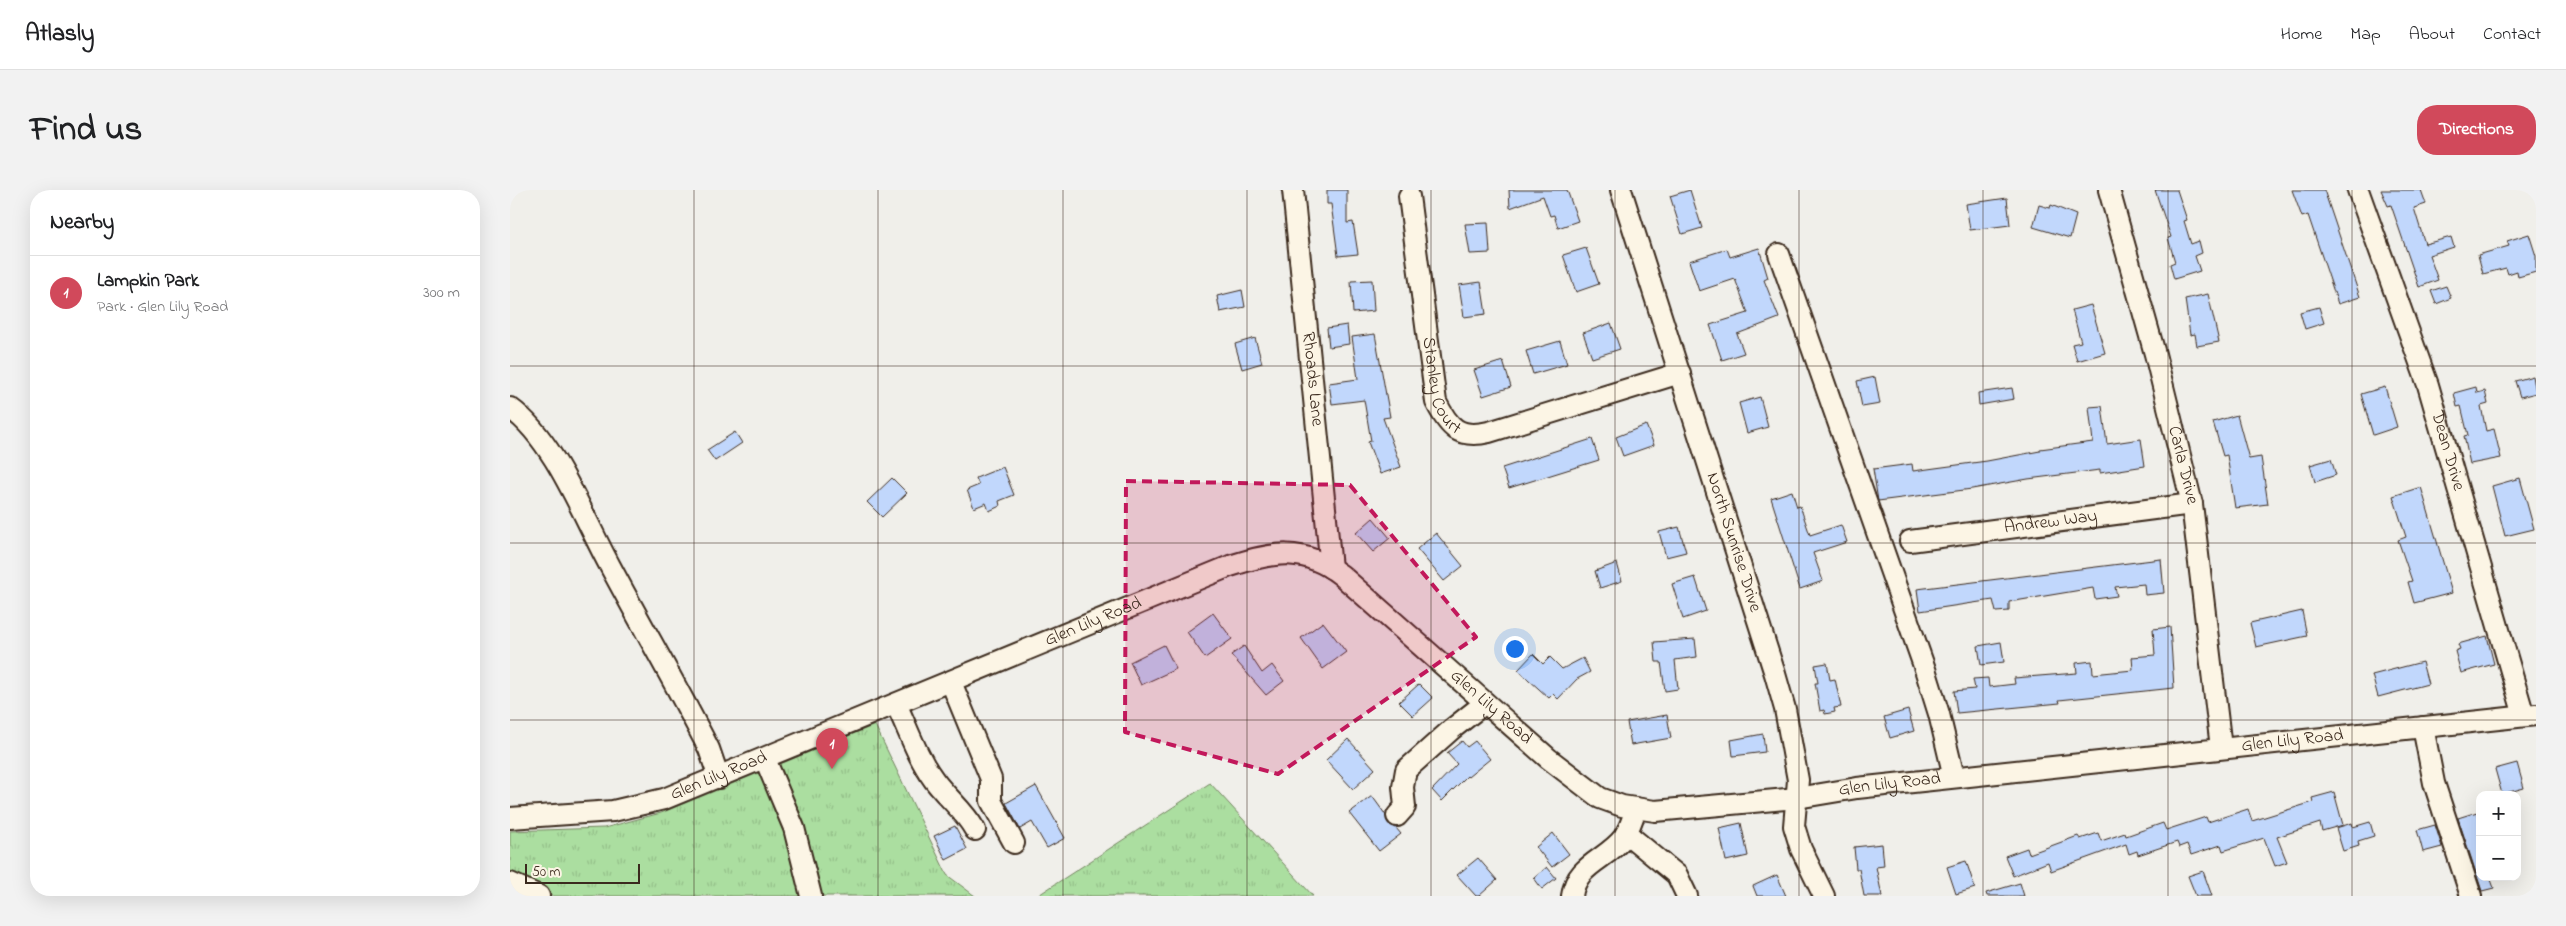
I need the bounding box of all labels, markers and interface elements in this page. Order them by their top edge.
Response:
text: Atlasly [25,17,94,52]
text: Home [2281,22,2322,48]
text: Map [2350,22,2381,48]
text: About [2409,22,2455,48]
text: Contact [2483,22,2541,48]
text: Find us [30,105,142,156]
button: Directions [2417,105,2536,155]
text: Nearby [50,208,114,238]
text: Lampkin Park [97,268,199,295]
text: 1 [63,281,69,305]
text: 300 m [423,281,460,305]
text: Park · Glen Lily Road [97,295,228,319]
street label: Rhoads Lane [1294,331,1330,428]
street label: Stanley Court [1415,336,1466,442]
street label: Dean Drive [2423,407,2471,495]
street label: Carla Drive [2160,423,2205,508]
street label: North Sunrise Drive [1699,469,1768,617]
street label: Andrew Way [2003,504,2099,542]
street label: Glen Lily Road [1041,591,1146,654]
your location [1502,636,1528,662]
street label: Glen Lily Road [1444,664,1538,751]
street label: Glen Lily Road [2240,723,2345,760]
pin: 1 [816,728,848,769]
street label: Glen Lily Road [667,745,771,808]
street label: Glen Lily Road [1837,766,1942,804]
map controls [2476,791,2521,881]
button: + [2476,791,2521,836]
button: − [2476,836,2521,881]
scale bar [525,861,640,884]
text: 50 m [532,862,560,883]

